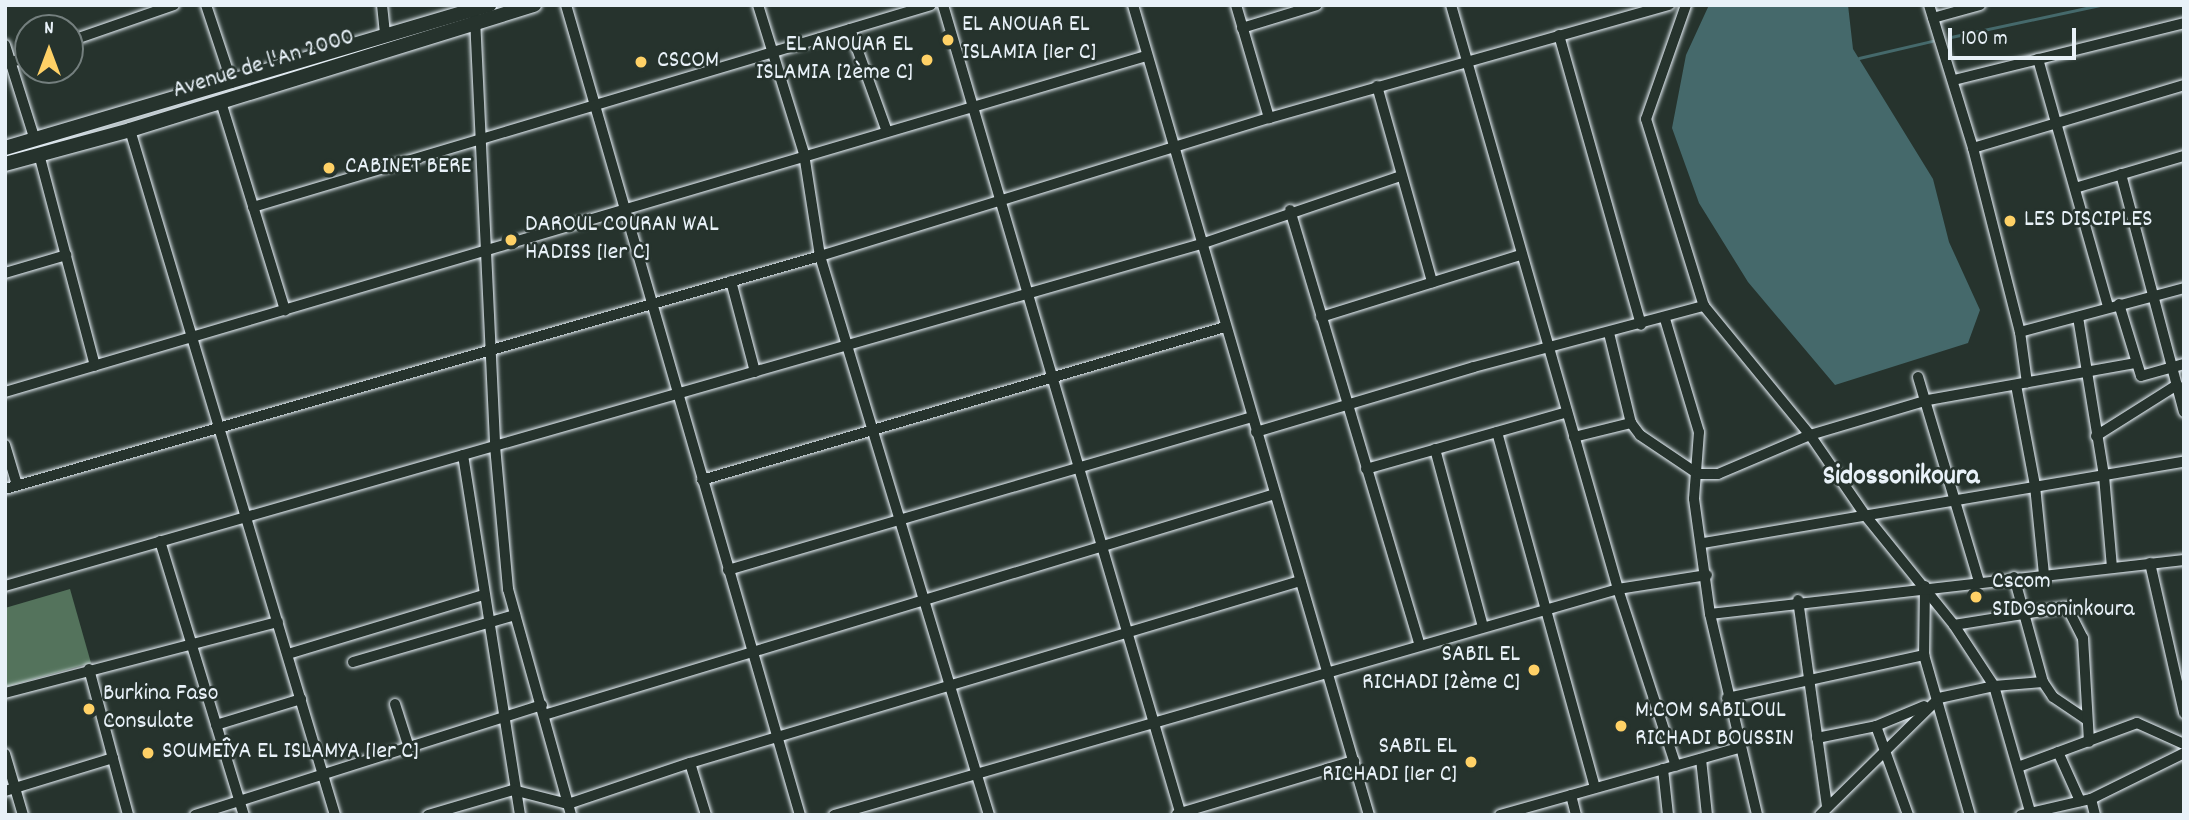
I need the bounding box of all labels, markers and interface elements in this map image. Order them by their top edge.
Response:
place label: EL ANOUAR EL ISLAMIA [1er C] [962,12,1096,68]
north arrow [14,14,84,84]
scale bar [1951,14,2079,58]
text: N [44,16,54,43]
street label: Avenue de l'An 2000 [170,24,358,106]
text: 100 m [1961,25,2008,55]
place label: EL ANOUAR EL ISLAMIA [2ème C] [756,32,913,88]
marker: EL ANOUAR EL ISLAMIA [1er C] [940,32,956,48]
place label: CSCOM [657,48,719,76]
marker: CSCOM [631,52,651,72]
marker: EL ANOUAR EL ISLAMIA [2ème C] [919,52,935,68]
place label: CABINET BERE [345,154,471,182]
marker: CABINET BERE [319,158,339,178]
place label: LES DISCIPLES [2024,207,2153,235]
place label: DAROUL COURAN WAL HADISS [1er C] [525,212,719,268]
marker: LES DISCIPLES [2002,213,2018,229]
marker: DAROUL COURAN WAL HADISS [1er C] [503,232,519,248]
district label: Sidossonikoura [1823,461,1979,495]
place label: Cscom SIDOsoninkoura [1992,569,2135,625]
marker: Cscom SIDOsoninkoura [1966,587,1986,607]
place label: SABIL EL RICHADI [2ème C] [1362,642,1520,698]
marker: SABIL EL RICHADI [2ème C] [1526,662,1542,678]
place label: Burkina Faso Consulate [103,681,218,737]
place label: M.COM SABILOUL RICHADI BOUSSIN [1635,698,1794,754]
marker: Burkina Faso Consulate [81,701,97,717]
marker: M.COM SABILOUL RICHADI BOUSSIN [1613,718,1629,734]
place label: SABIL EL RICHADI [1er C] [1322,734,1457,790]
place label: SOUMEÎYA EL ISLAMYA [1er C] [162,739,419,767]
marker: SOUMEÎYA EL ISLAMYA [1er C] [140,745,156,761]
marker: SABIL EL RICHADI [1er C] [1463,754,1479,770]

